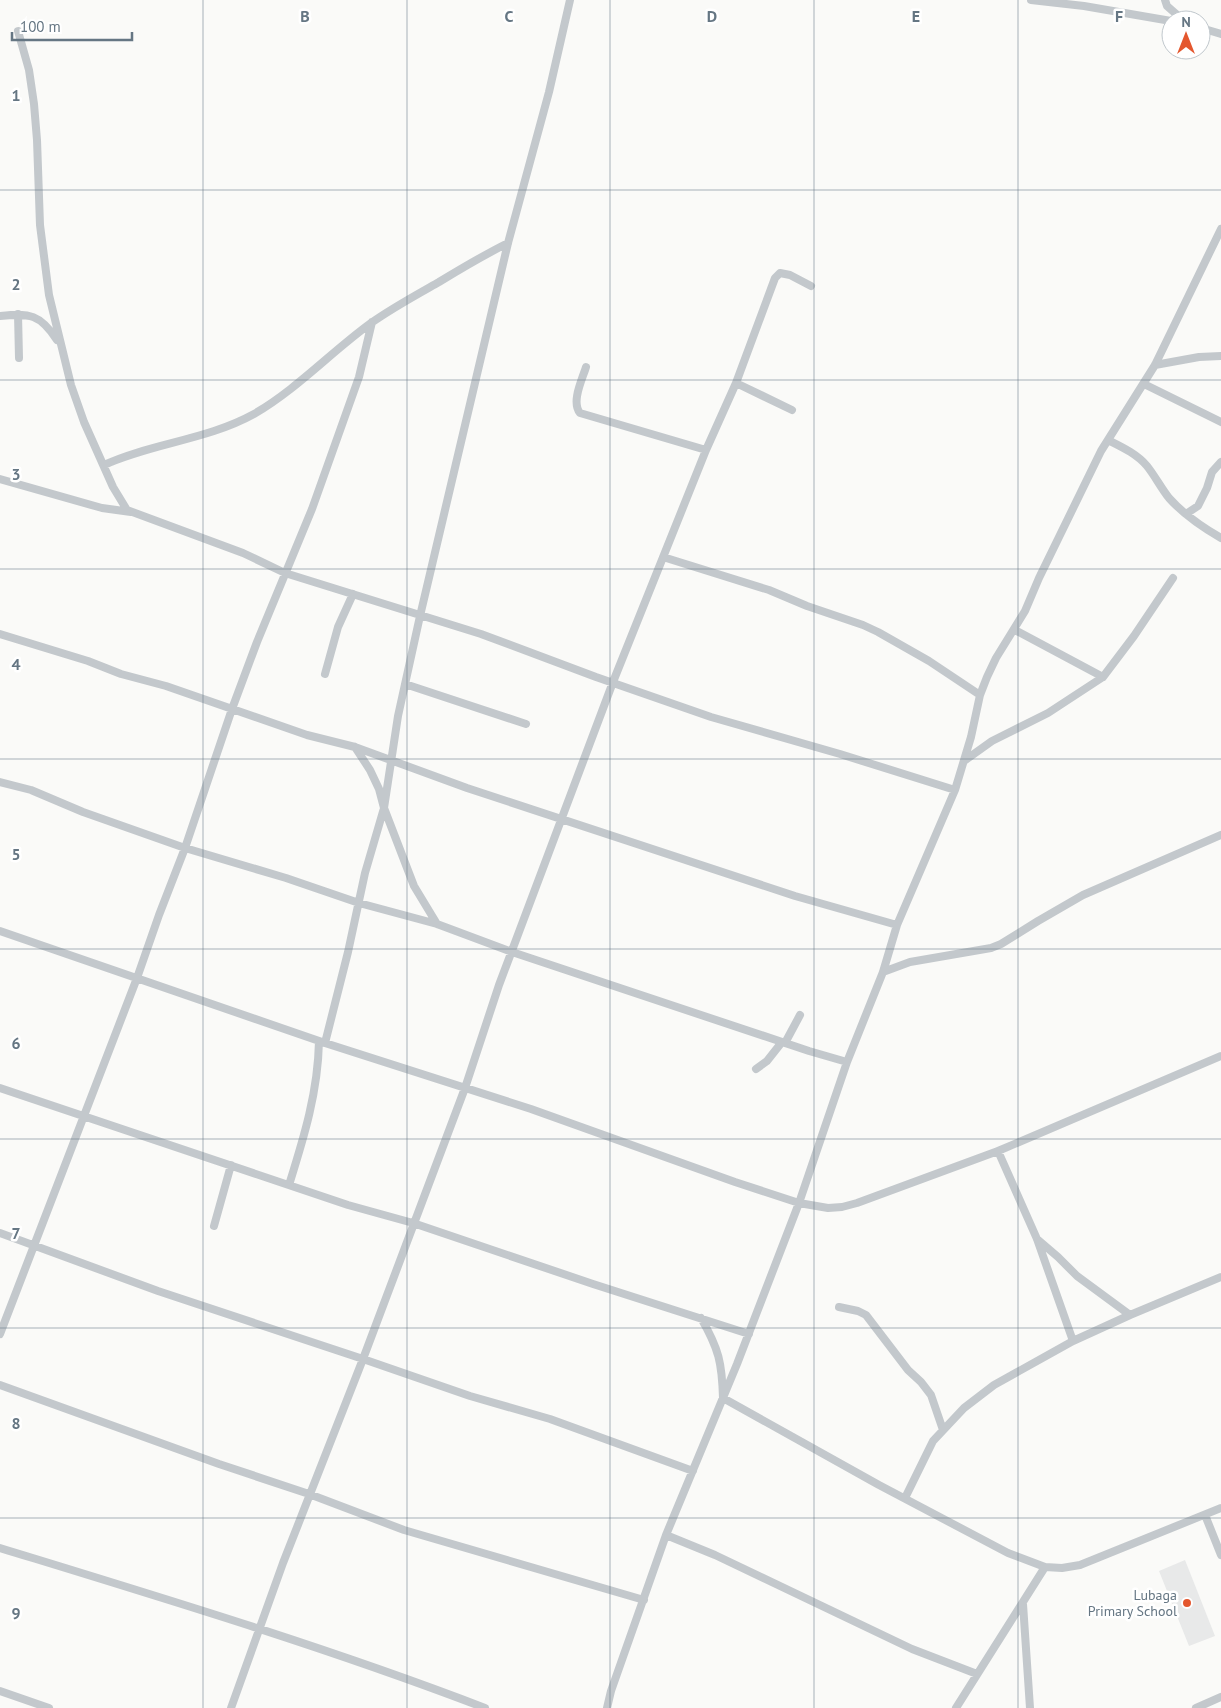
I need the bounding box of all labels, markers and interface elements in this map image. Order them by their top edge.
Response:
text: B [300,6,310,26]
text: C [505,6,514,26]
text: D [707,6,717,26]
text: E [912,6,920,26]
text: F [1115,6,1123,26]
scale bar [12,10,132,42]
north arrow [1161,10,1211,60]
text: N [1181,13,1191,31]
text: 100 m [20,17,61,36]
text: 1 [11,85,21,105]
text: 2 [11,274,21,294]
text: 3 [11,464,21,484]
text: 4 [11,654,21,674]
text: 5 [11,844,21,864]
text: 6 [11,1033,21,1053]
text: 7 [11,1223,21,1243]
text: 8 [11,1413,21,1433]
place label: Lubaga Primary School [1088,1586,1177,1620]
marker: Lubaga Primary School [1181,1597,1193,1609]
text: 9 [11,1603,21,1623]

